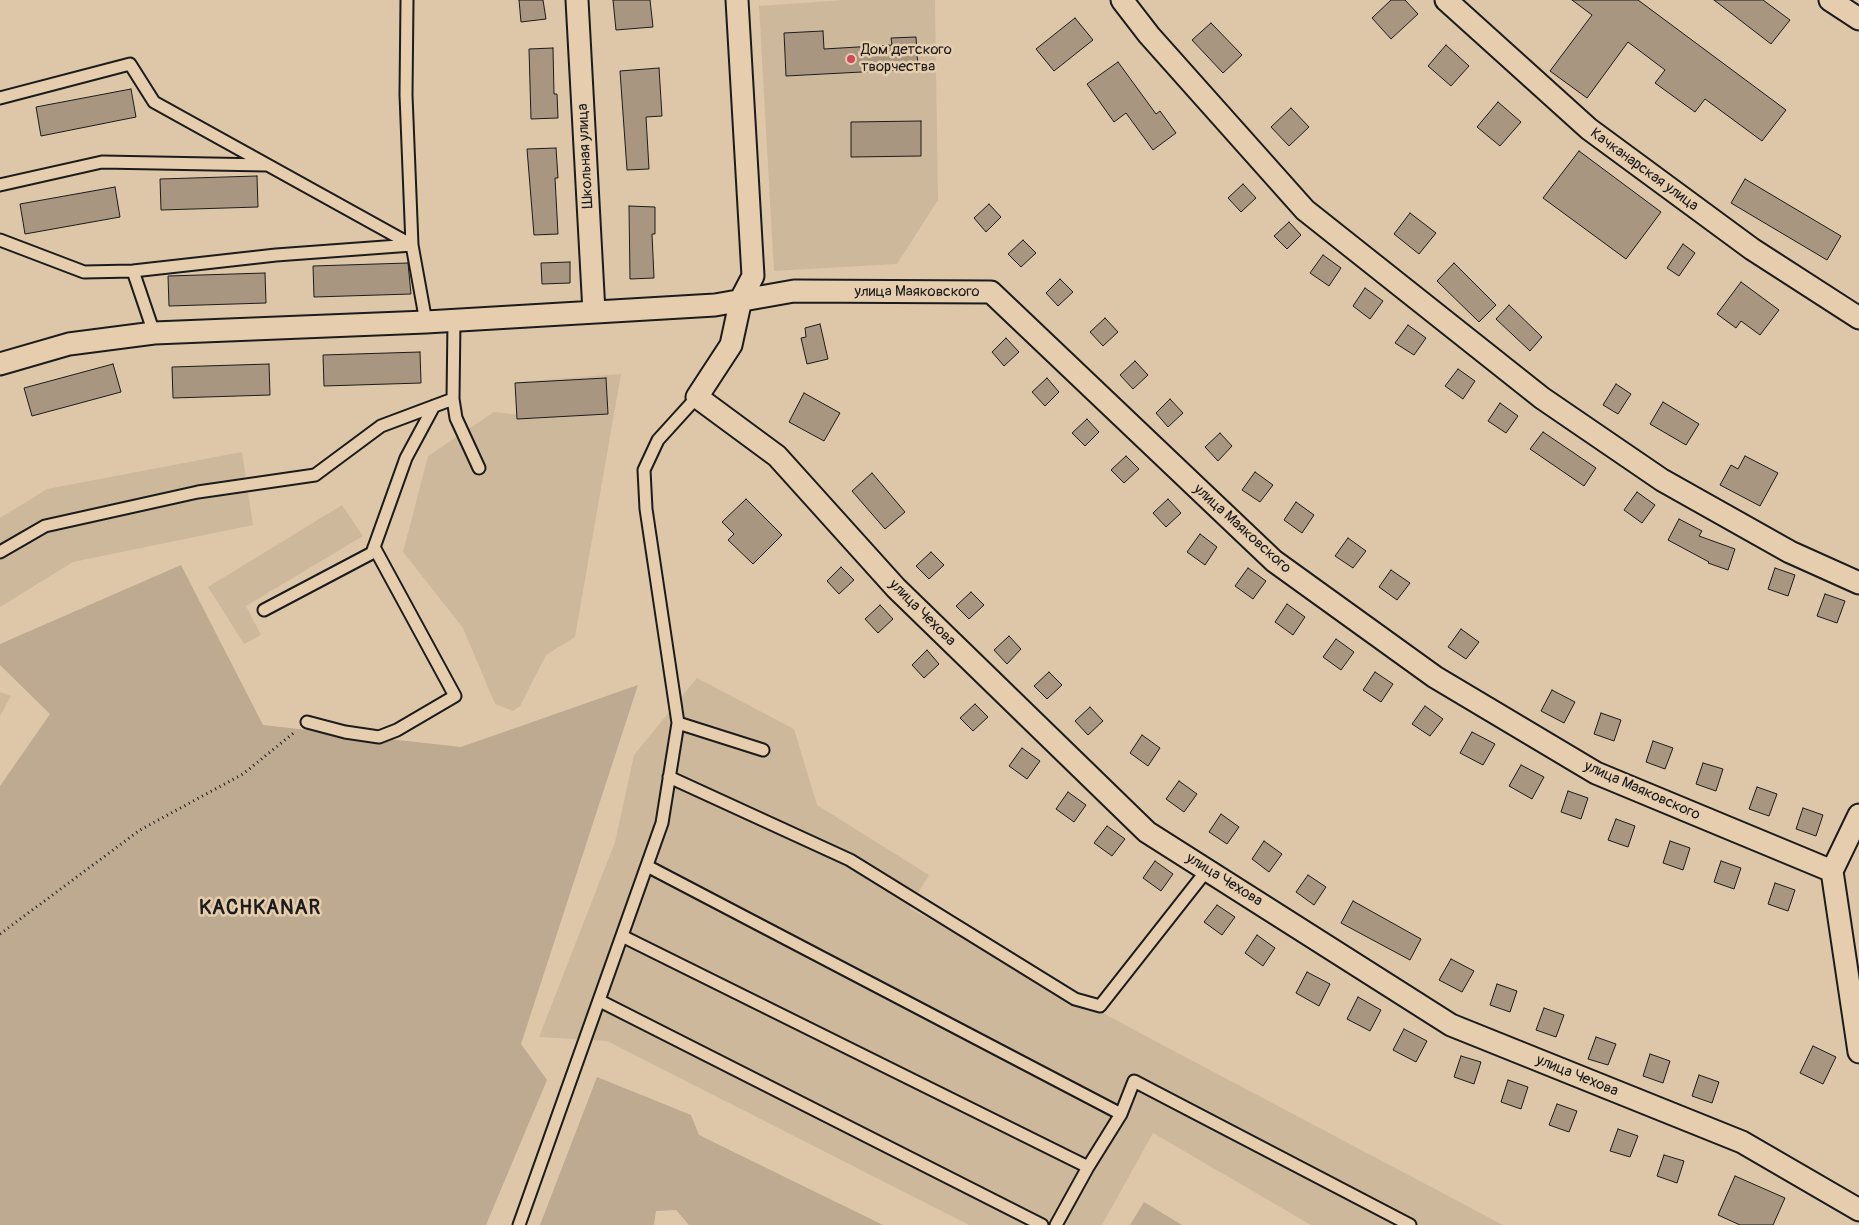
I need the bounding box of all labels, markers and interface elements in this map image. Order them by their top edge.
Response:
place label: Дом детского творчества [861,41,952,76]
marker: Дом детского творчества [845,53,857,65]
street label: Школьная улица [574,103,598,209]
street label: Качканарская улица [1586,125,1702,215]
street label: улица Маяковского [854,283,980,301]
street label: улица Маяковского [1189,480,1295,578]
street label: улица Чехова [885,576,959,650]
street label: улица Маяковского [1581,757,1703,825]
street label: улица Чехова [1182,849,1266,911]
district label: KACHKANAR [198,897,322,921]
street label: улица Чехова [1533,1051,1621,1101]

